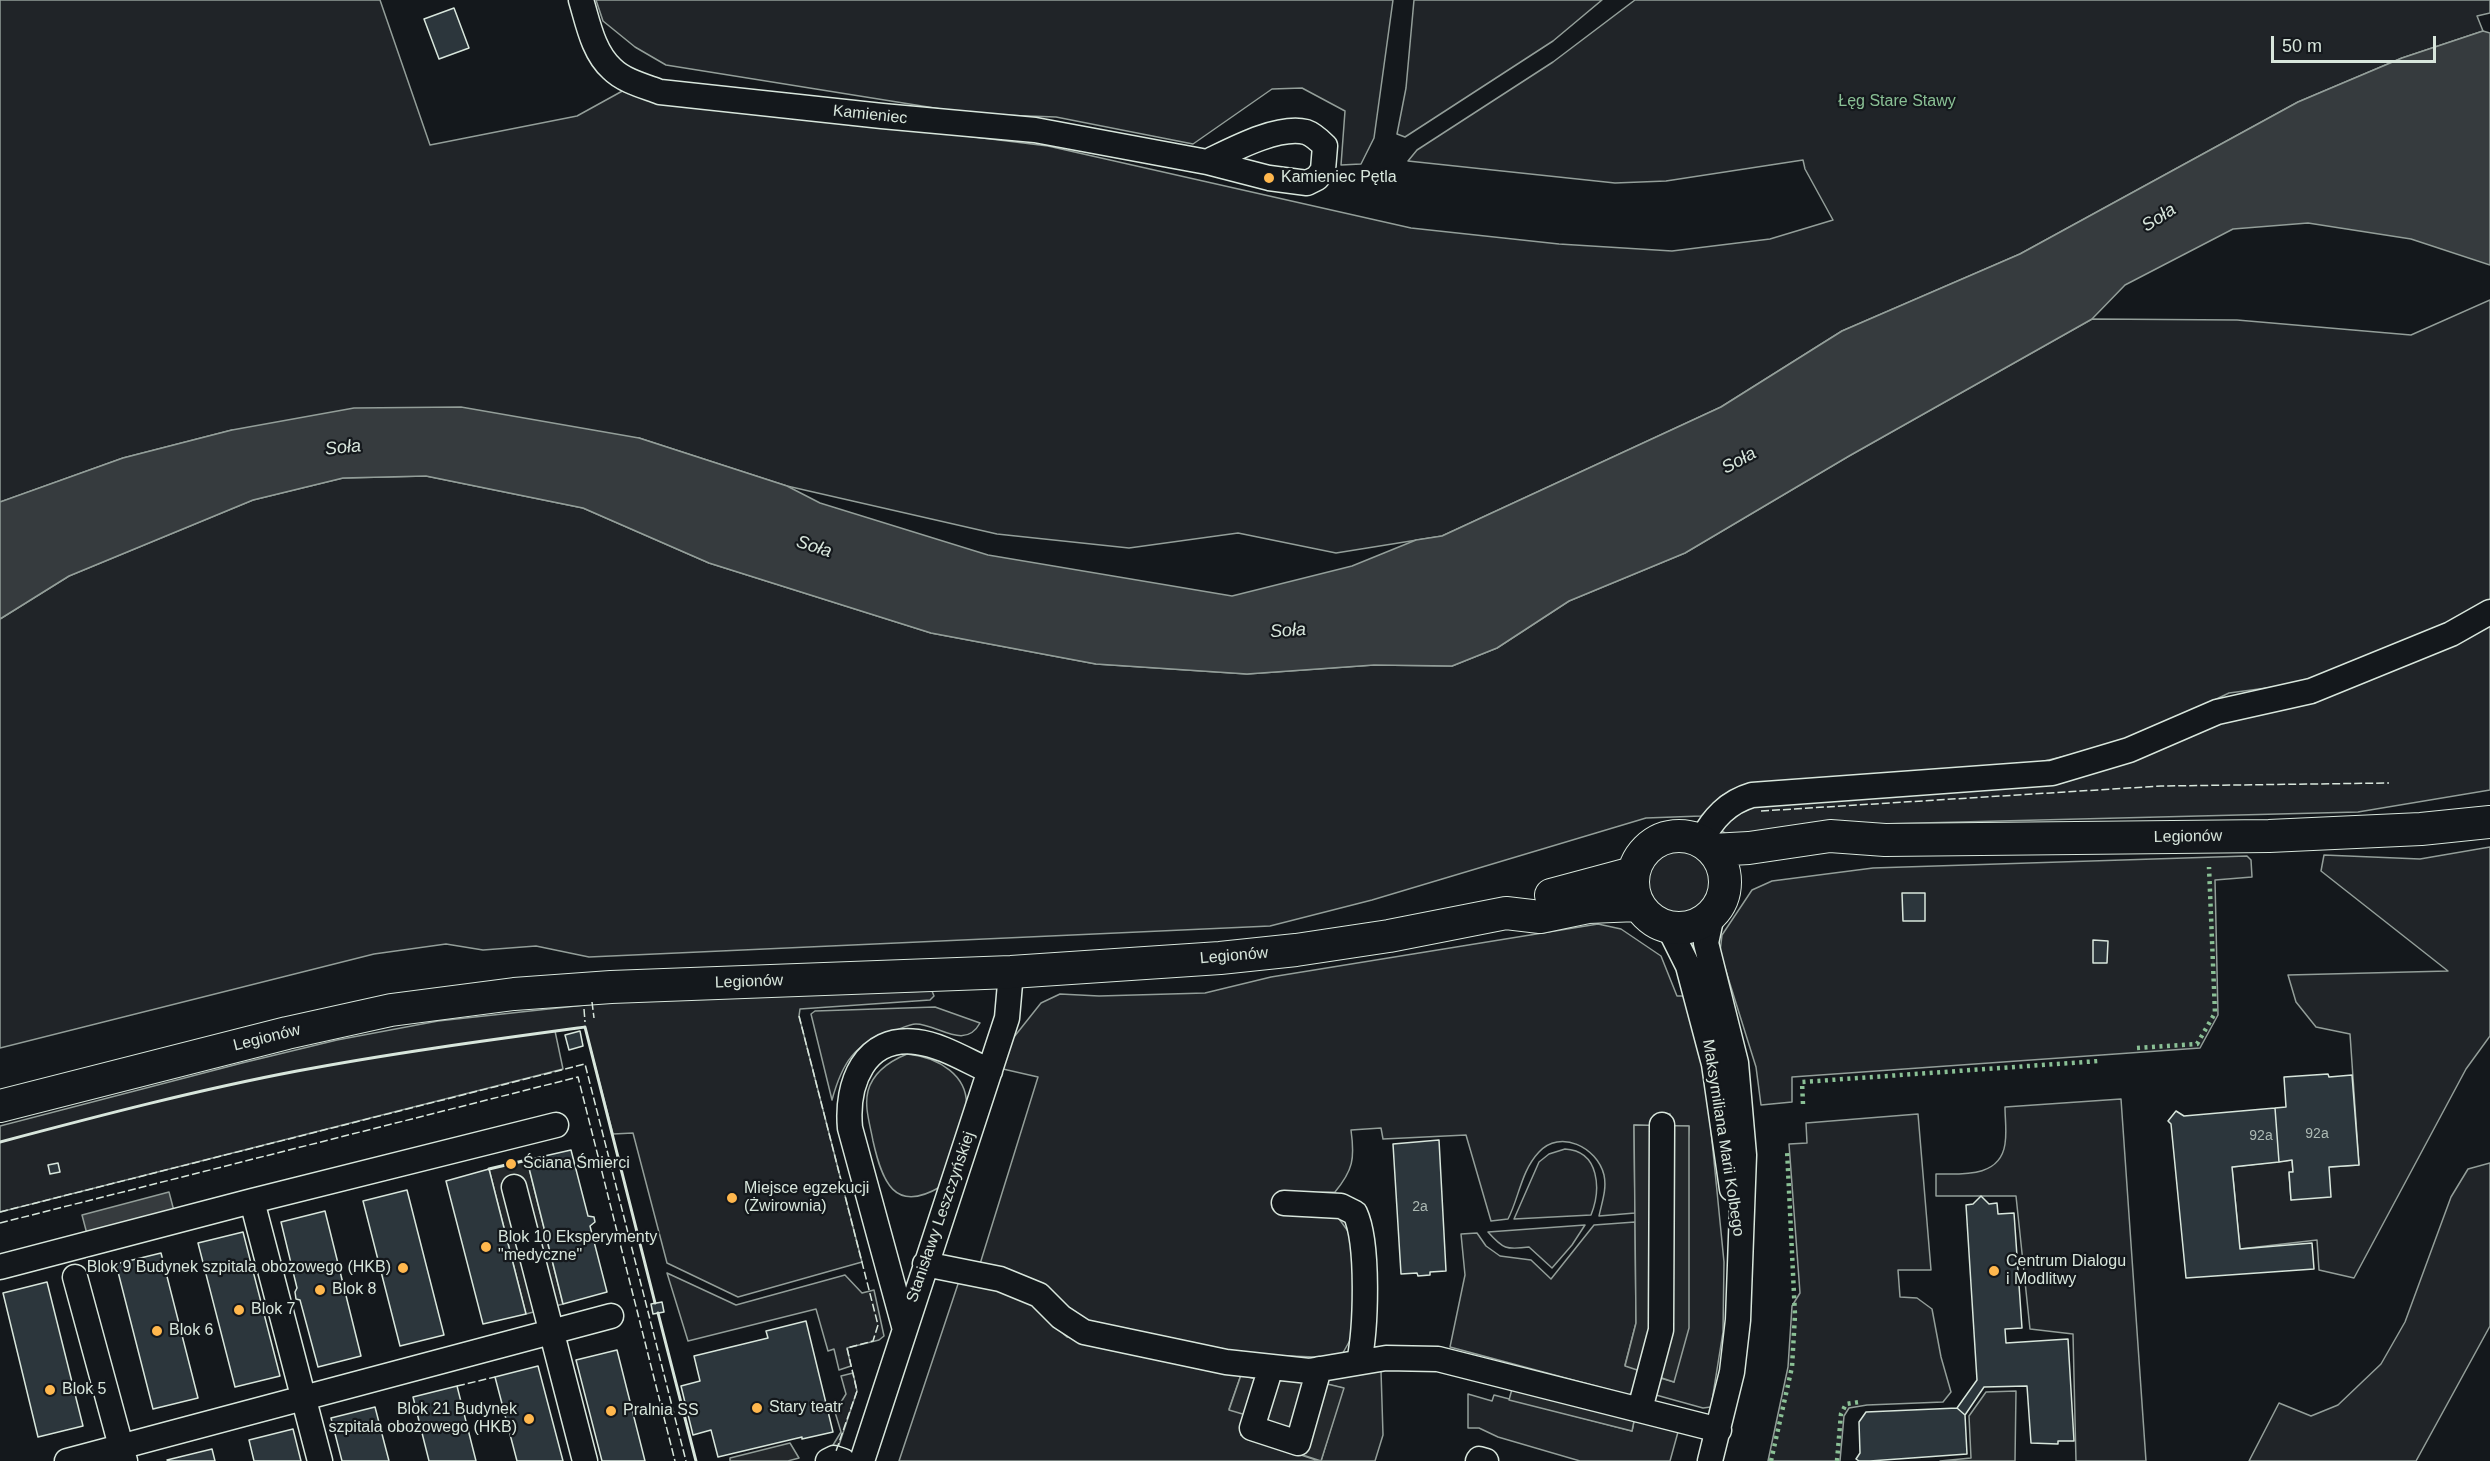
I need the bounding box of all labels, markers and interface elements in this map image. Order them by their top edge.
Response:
scale bar [2274,24,2439,62]
text: 50 m [2282,36,2322,56]
park label: Łęg Stare Stawy [1838,92,1956,112]
street label: Kamieniec [832,102,908,128]
place label: Kamieniec Pętla [1281,168,1397,188]
marker: Kamieniec Pętla [1262,171,1276,185]
water label: Soła [2138,199,2180,237]
water label: Soła [324,435,362,461]
water label: Soła [1718,443,1760,479]
water label: Soła [794,531,834,563]
water label: Soła [1269,619,1307,643]
street label: Legionów [2154,827,2222,847]
street label: Legionów [1199,943,1269,969]
street label: Legionów [714,971,784,993]
street label: Legionów [231,1020,303,1056]
street label: Maksymiliana Marii Kolbego [1698,1038,1748,1238]
house number: 92a [2305,1126,2329,1142]
house number: 92a [2249,1128,2273,1144]
street label: Stanisławy Leszczyńskiej [903,1129,979,1305]
place label: Ściana Śmierci [523,1154,630,1174]
marker: Ściana Śmierci [504,1157,518,1171]
place label: Miejsce egzekucji (Żwirownia) [744,1179,869,1217]
marker: Miejsce egzekucji (Żwirownia) [725,1191,739,1205]
house number: 2a [1412,1199,1428,1215]
place label: Blok 10 Eksperymenty "medyczne" [498,1228,657,1266]
marker: Blok 10 Eksperymenty "medyczne" [479,1240,493,1254]
place label: Centrum Dialogu i Modlitwy [2006,1252,2126,1290]
place label: Blok 9 Budynek szpitala obozowego (HKB) [87,1258,391,1278]
marker: Blok 9 Budynek szpitala obozowego (HKB) [396,1261,410,1275]
marker: Centrum Dialogu i Modlitwy [1987,1264,2001,1278]
place label: Blok 8 [332,1280,376,1300]
marker: Blok 8 [313,1283,327,1297]
place label: Blok 7 [251,1300,295,1320]
marker: Blok 7 [232,1303,246,1317]
place label: Blok 6 [169,1321,213,1341]
marker: Blok 6 [150,1324,164,1338]
place label: Blok 5 [62,1380,106,1400]
marker: Blok 5 [43,1383,57,1397]
place label: Stary teatr [769,1398,843,1418]
place label: Blok 21 Budynek szpitala obozowego (HKB) [328,1400,517,1438]
place label: Pralnia SS [623,1401,699,1421]
marker: Stary teatr [750,1401,764,1415]
marker: Pralnia SS [604,1404,618,1418]
marker: Blok 21 Budynek szpitala obozowego (HKB) [522,1412,536,1426]

